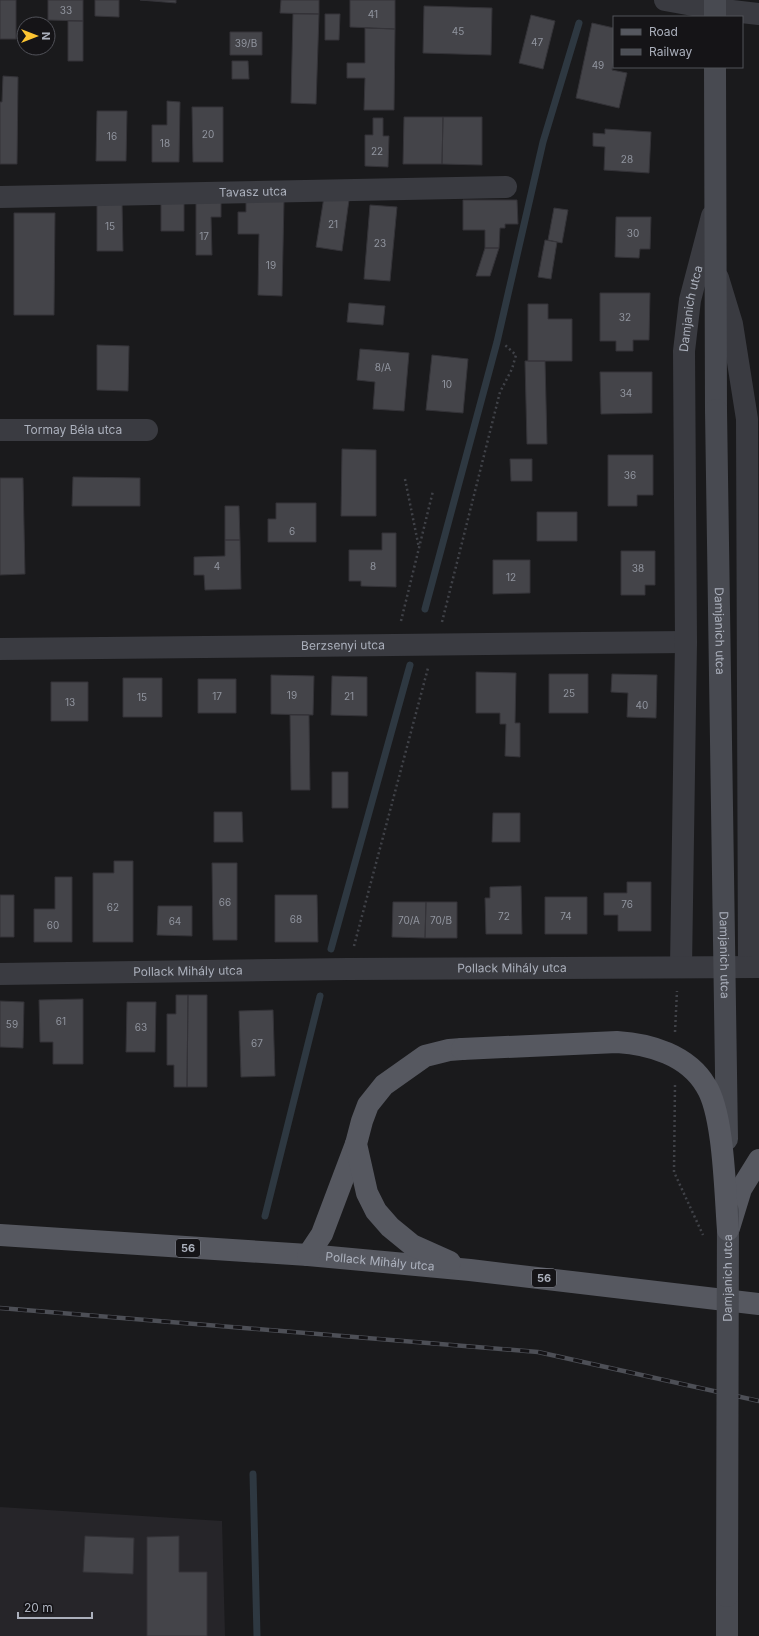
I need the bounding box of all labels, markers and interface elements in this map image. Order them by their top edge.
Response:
house number: 33 [60,4,72,16]
house number: 41 [368,8,378,20]
north arrow [16,16,56,56]
legend [613,16,743,68]
text: Road [649,24,678,39]
house number: 45 [452,25,464,37]
text: N [39,32,53,40]
house number: 47 [531,36,543,48]
house number: 39/B [235,37,257,49]
text: Railway [649,44,693,59]
house number: 49 [592,59,604,71]
house number: 20 [202,128,214,140]
house number: 16 [107,130,117,142]
house number: 18 [160,137,170,149]
house number: 22 [371,145,383,157]
house number: 28 [621,153,633,165]
street label: Tavasz utca [219,183,287,200]
house number: 21 [328,218,338,230]
house number: 15 [105,220,115,232]
house number: 30 [627,227,639,239]
house number: 17 [199,230,209,242]
house number: 23 [374,237,386,249]
house number: 19 [266,259,276,271]
street label: Damjanich utca [676,264,706,353]
house number: 32 [619,311,631,323]
house number: 8/A [375,361,391,373]
house number: 10 [442,378,452,390]
house number: 34 [620,387,632,399]
street label: Tormay Béla utca [24,422,122,437]
house number: 36 [624,469,636,481]
house number: 6 [289,525,295,537]
house number: 4 [214,560,220,572]
house number: 8 [370,560,376,572]
house number: 38 [632,562,644,574]
house number: 12 [506,571,516,583]
street label: Damjanich utca [712,587,728,675]
street label: Berzsenyi utca [301,637,385,653]
house number: 25 [563,687,575,699]
house number: 19 [287,689,297,701]
house number: 17 [212,690,222,702]
house number: 21 [344,690,354,702]
house number: 15 [137,691,147,703]
house number: 13 [65,696,75,708]
house number: 40 [636,699,648,711]
house number: 66 [219,896,231,908]
house number: 76 [621,898,633,910]
house number: 62 [107,901,119,913]
house number: 72 [498,910,510,922]
house number: 74 [560,910,572,922]
street label: Damjanich utca [717,911,733,999]
house number: 68 [290,913,302,925]
house number: 70/A [398,914,420,926]
house number: 70/B [430,914,452,926]
house number: 64 [169,915,181,927]
house number: 60 [47,919,59,931]
street label: Pollack Mihály utca [457,960,567,975]
street label: Pollack Mihály utca [133,963,243,979]
house number: 61 [56,1015,66,1027]
house number: 59 [6,1018,18,1030]
house number: 63 [135,1021,147,1033]
house number: 67 [251,1037,263,1049]
street label: Damjanich utca [720,1234,735,1322]
road number: 56 [176,1239,200,1257]
street label: Pollack Mihály utca [325,1249,435,1274]
road number: 56 [532,1269,556,1287]
scale bar [18,1594,92,1620]
text: 20 m [24,1600,53,1615]

